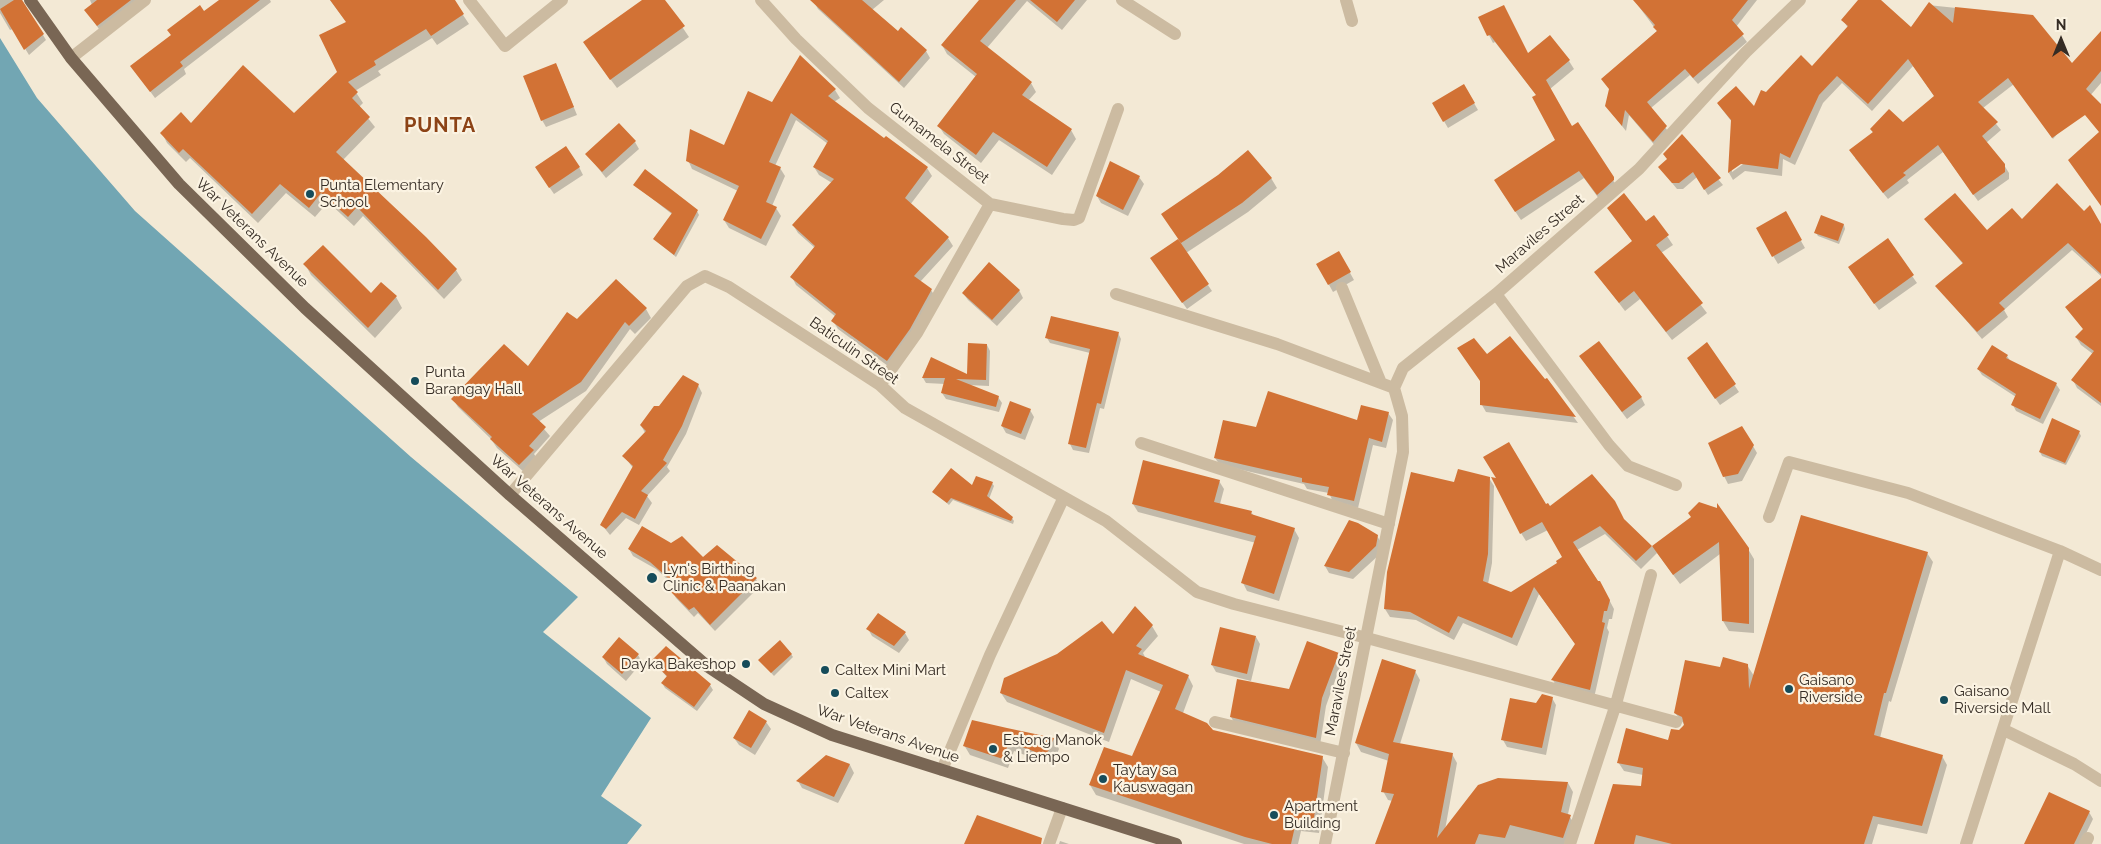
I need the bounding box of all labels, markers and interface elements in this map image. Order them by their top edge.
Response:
north arrow [2036,15,2086,65]
text: N [2056,17,2066,33]
street label: Gumamela Street [885,98,993,188]
district label: PUNTA [403,114,477,138]
street label: War Veterans Avenue [192,175,312,291]
place label: Punta Elementary School [320,176,444,211]
marker: Punta Elementary School [304,188,316,200]
street label: Maraviles Street [1492,191,1588,277]
street label: Baticulin Street [806,314,902,388]
place label: Punta Barangay Hall [425,363,522,398]
marker: Punta Barangay Hall [409,375,421,387]
street label: War Veterans Avenue [487,451,611,563]
place label: Lyn's Birthing Clinic & Paanakan [663,560,786,595]
marker: Lyn's Birthing Clinic & Paanakan [645,571,659,585]
street label: Maraviles Street [1322,625,1360,737]
place label: Dayka Bakeshop [621,655,736,673]
marker: Dayka Bakeshop [740,658,752,670]
place label: Caltex Mini Mart [835,661,946,679]
marker: Caltex Mini Mart [819,664,831,676]
place label: Gaisano Riverside [1799,671,1862,706]
place label: Gaisano Riverside Mall [1954,682,2051,717]
marker: Gaisano Riverside [1783,683,1795,695]
place label: Caltex [845,684,889,702]
marker: Caltex [829,687,841,699]
marker: Gaisano Riverside Mall [1938,694,1950,706]
street label: War Veterans Avenue [814,701,962,767]
place label: Estong Manok & Liempo [1003,731,1102,766]
marker: Estong Manok & Liempo [987,743,999,755]
place label: Taytay sa Kauswagan [1113,761,1193,796]
marker: Taytay sa Kauswagan [1097,773,1109,785]
place label: Apartment Building [1284,797,1358,832]
marker: Apartment Building [1268,809,1280,821]

